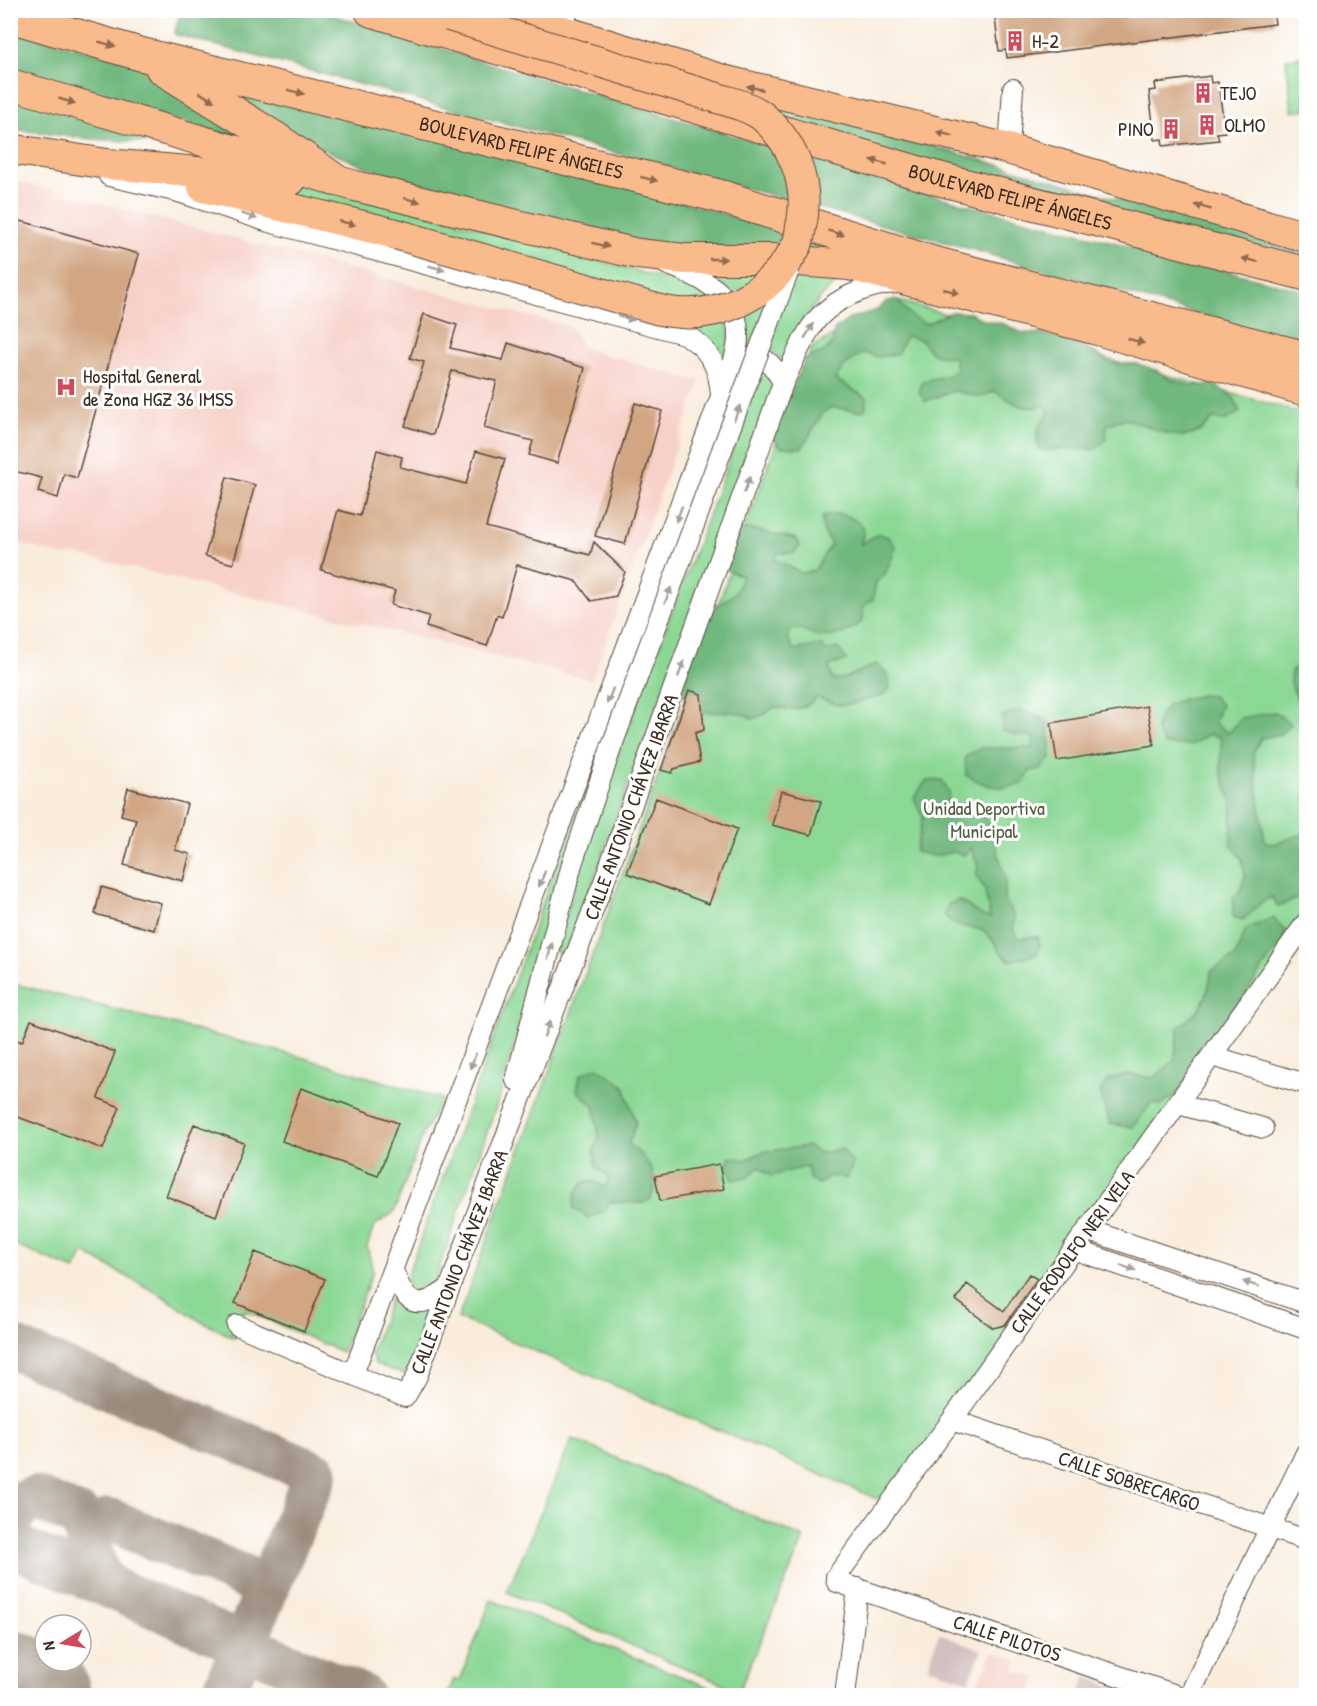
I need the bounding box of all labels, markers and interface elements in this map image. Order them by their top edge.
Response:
place label: H-2 [1032,27,1059,54]
building icon: H-2 [1003,29,1027,53]
one-way arrow [98,40,116,49]
place label: TEJO [1220,79,1257,106]
building icon: TEJO [1191,81,1215,105]
one-way arrow [746,83,764,93]
one-way arrow [287,88,305,98]
one-way arrow [199,91,215,102]
one-way arrow [58,97,76,106]
street label: BOULEVARD FELIPE ÁNGELES [417,109,626,185]
place label: OLMO [1224,111,1266,138]
building icon: OLMO [1195,113,1219,137]
place label: PINO [1118,115,1154,142]
building icon: PINO [1159,117,1183,141]
one-way arrow [935,128,954,138]
one-way arrow [869,157,887,166]
street label: BOULEVARD FELIPE ÁNGELES [906,157,1115,236]
one-way arrow [639,174,658,184]
one-way arrow [403,195,421,205]
one-way arrow [1194,202,1212,211]
one-way arrow [240,211,258,221]
one-way arrow [338,218,357,228]
one-way arrow [827,229,845,238]
one-way arrow [592,241,610,251]
one-way arrow [708,254,727,264]
one-way arrow [1241,254,1259,264]
one-way arrow [428,263,446,273]
one-way arrow [942,287,960,296]
one-way arrow [617,314,635,323]
one-way arrow [804,323,815,339]
one-way arrow [1127,337,1145,346]
place label: Hospital General de Zona HGZ 36 IMSS [83,362,233,412]
hospital icon: Hospital General de Zona HGZ 36 IMSS [54,375,78,399]
one-way arrow [733,404,743,422]
one-way arrow [742,476,752,494]
one-way arrow [674,505,683,523]
one-way arrow [664,586,674,604]
one-way arrow [677,660,687,678]
one-way arrow [605,688,615,706]
street label: CALLE ANTONIO CHÁVEZ IBARRA [577,690,684,923]
park label: Unidad Deportiva Municipal [923,794,1045,844]
one-way arrow [536,870,546,888]
one-way arrow [546,941,555,959]
one-way arrow [543,1020,552,1038]
one-way arrow [468,1053,478,1071]
street label: CALLE ANTONIO CHÁVEZ IBARRA [403,1145,514,1378]
street label: CALLE RODOLFO NERI VELA [1003,1164,1140,1339]
one-way arrow [1119,1263,1137,1273]
one-way arrow [1242,1279,1260,1289]
street label: CALLE SOBRECARGO [1055,1444,1203,1517]
street label: CALLE PILOTOS [950,1607,1064,1668]
north arrow [33,1613,93,1673]
text: N [37,1639,60,1652]

